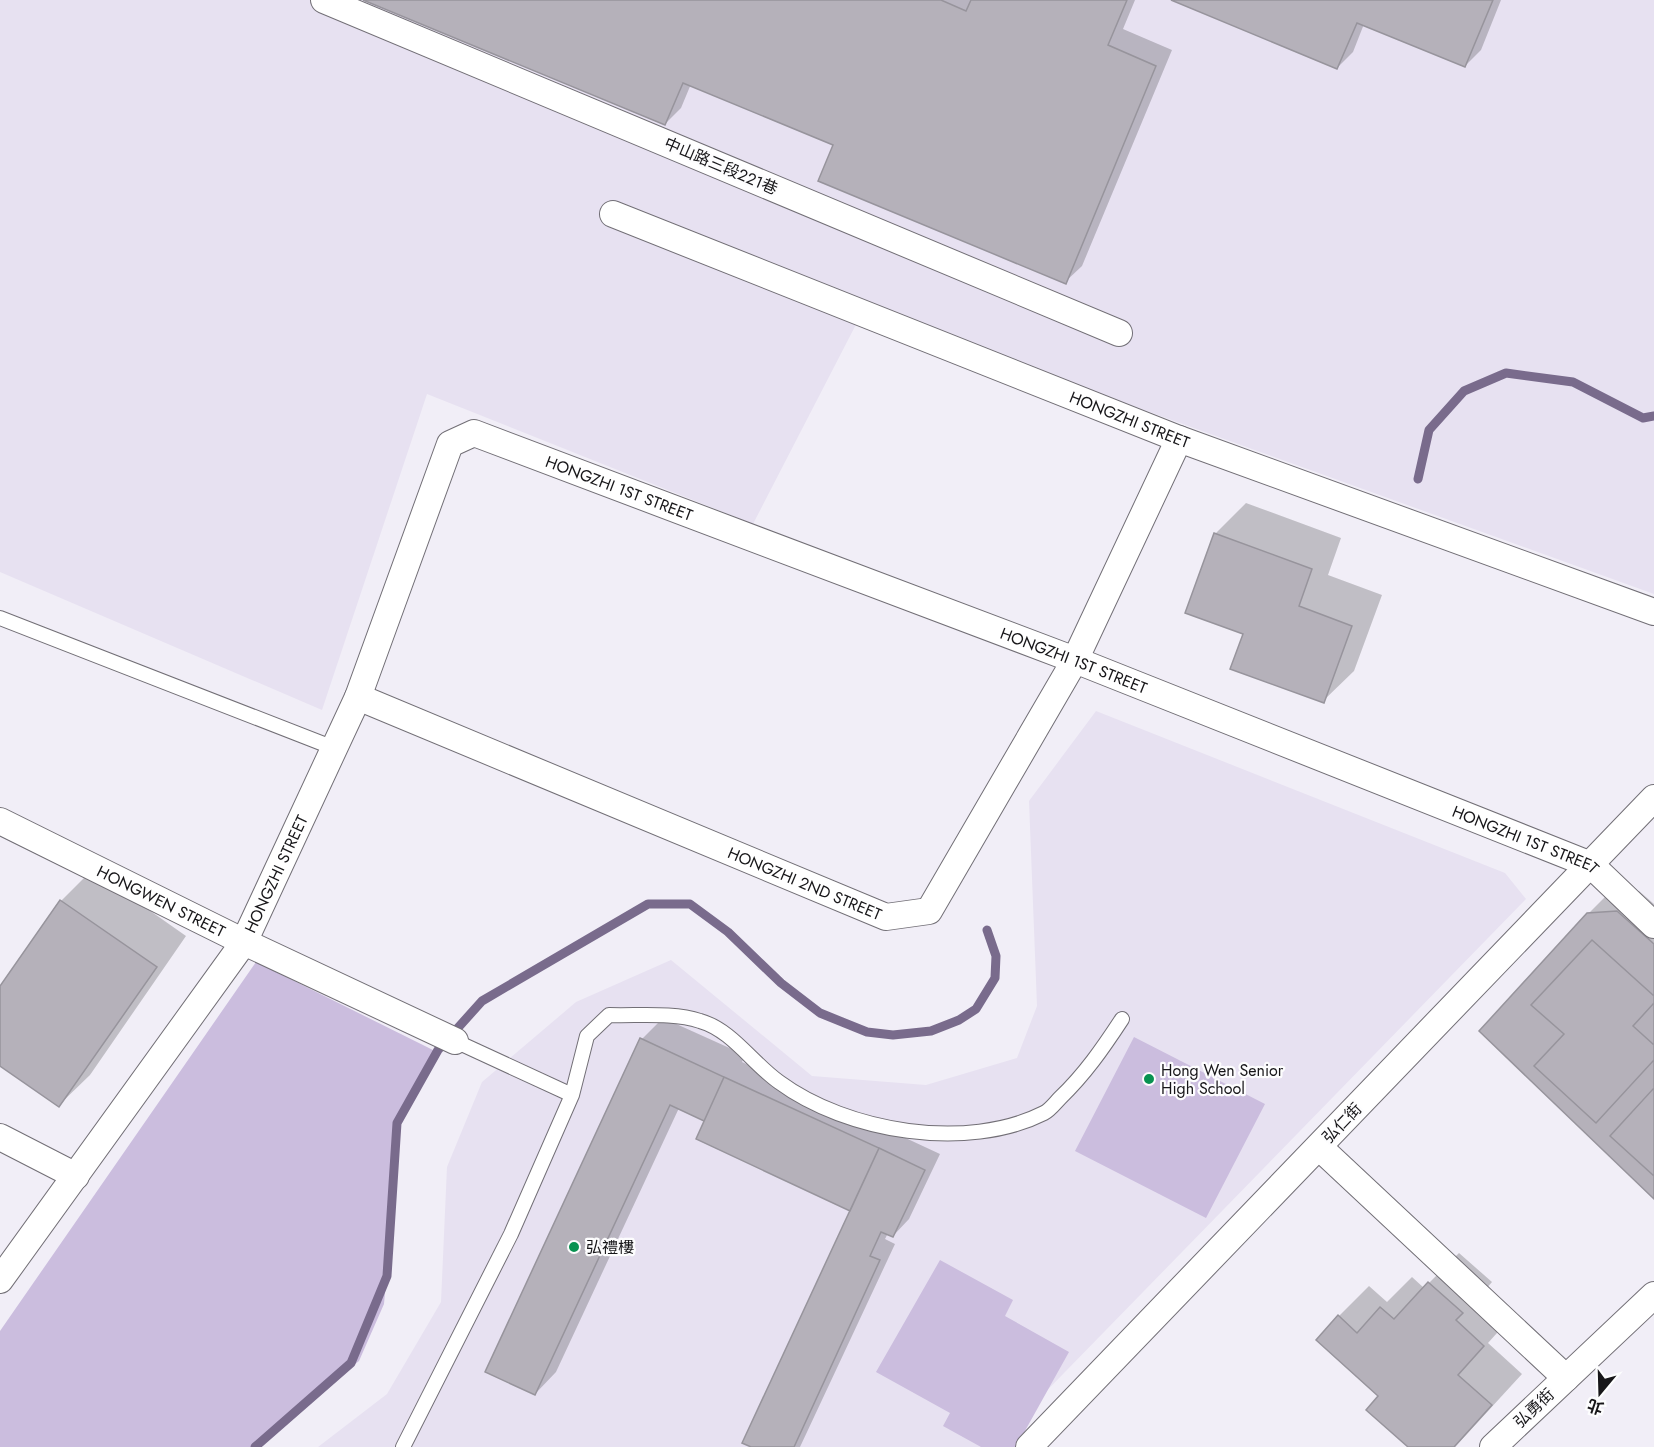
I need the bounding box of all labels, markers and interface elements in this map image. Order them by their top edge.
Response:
street label: 中山路三段221巷 [661,132,781,200]
street label: HONGZHI STREET [1066,385,1194,454]
street label: HONGZHI 1ST STREET [542,450,697,526]
street label: HONGZHI 1ST STREET [997,621,1151,699]
street label: HONGZHI 1ST STREET [1449,800,1605,879]
street label: HONGZHI STREET [238,811,313,937]
street label: HONGZHI 2ND STREET [724,841,886,926]
street label: HONGWEN STREET [93,859,230,943]
place label: Hong Wen Senior High School [1161,1059,1284,1100]
marker: Hong Wen Senior High School [1142,1072,1156,1086]
street label: 弘仁街 [1317,1098,1367,1148]
place label: 弘禮樓 [586,1236,634,1259]
marker: 弘禮樓 [567,1240,581,1254]
north arrow [1570,1363,1630,1423]
street label: 弘勇街 [1509,1383,1559,1433]
text: 北 [1584,1393,1607,1420]

